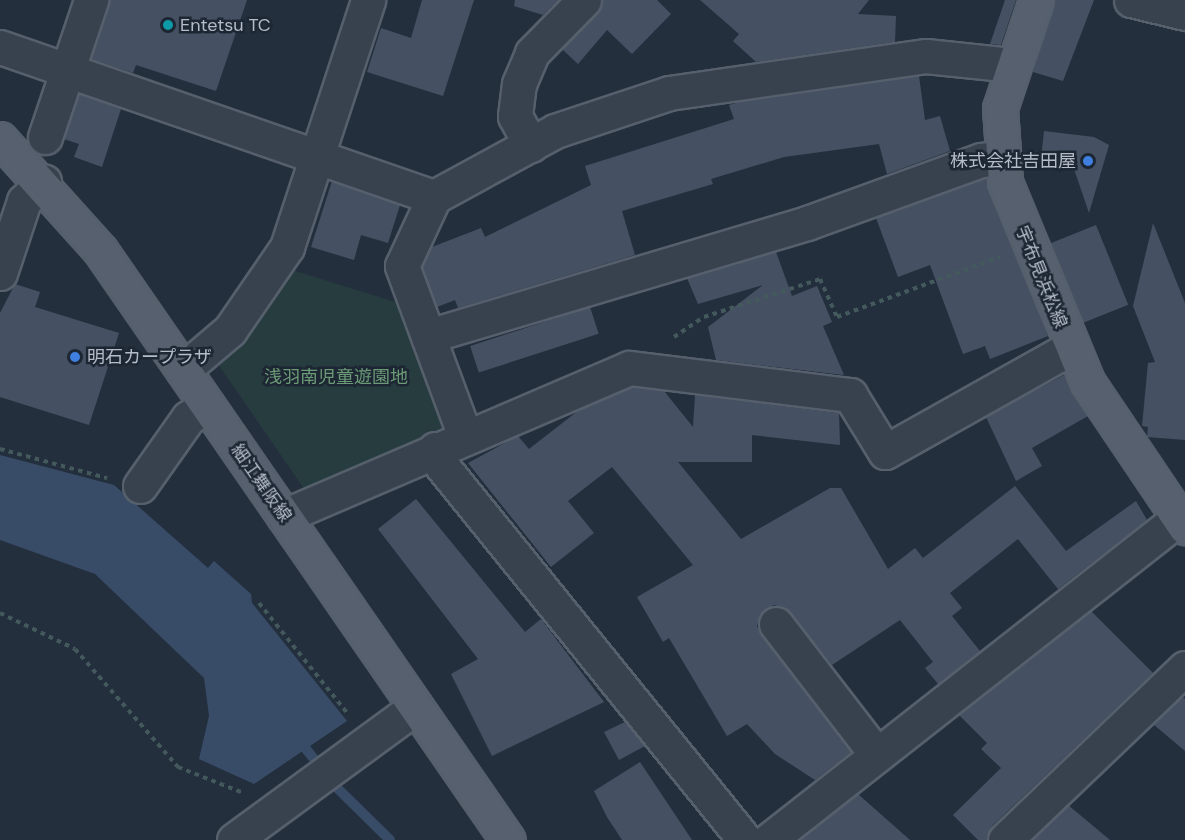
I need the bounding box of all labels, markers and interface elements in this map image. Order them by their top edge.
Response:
place label: Entetsu TC [180,14,271,36]
marker: Entetsu TC [161,18,175,32]
place label: 株式会社吉田屋 [950,150,1076,172]
marker: 株式会社吉田屋 [1081,154,1095,168]
street label: 宇布見浜松線 [1011,223,1071,331]
place label: 明石カープラザ [87,346,213,368]
marker: 明石カープラザ [68,350,82,364]
park label: 浅羽南児童遊園地 [264,366,408,388]
street label: 細江舞阪線 [226,440,296,526]

